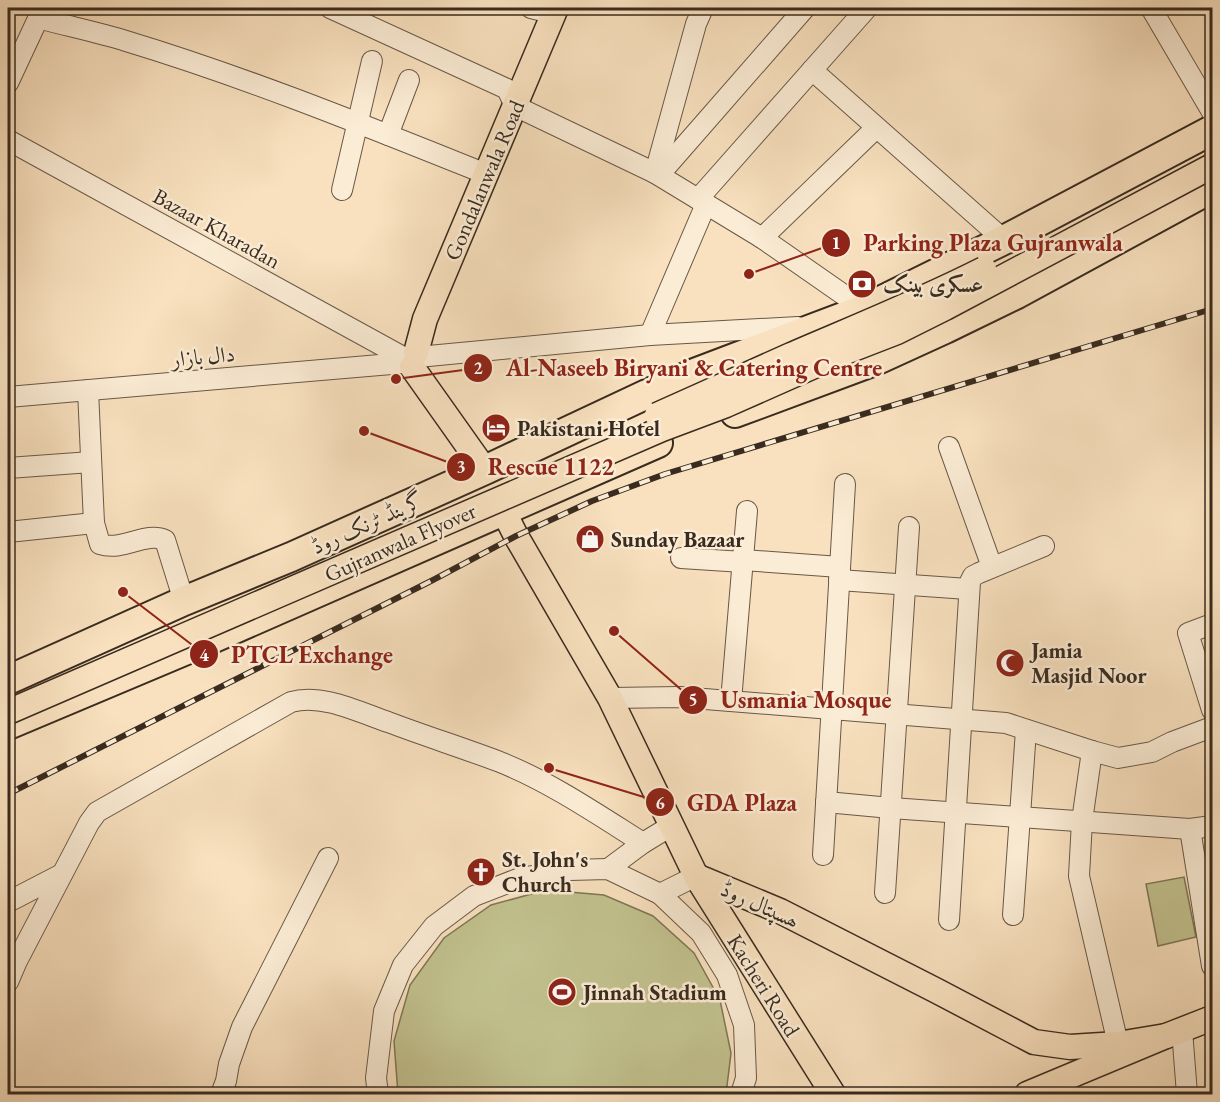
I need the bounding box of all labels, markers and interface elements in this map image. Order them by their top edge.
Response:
street label: Gondalanwala Road [438,95,532,265]
street label: Bazaar Kharadan [148,181,286,276]
callout: Parking Plaza Gujranwala [821,222,1135,264]
text: Parking Plaza Gujranwala [863,227,1123,259]
text: 1 [831,231,841,254]
bank icon: عسکری بینک [846,268,878,300]
place label: عسکری بینک [883,270,983,299]
street label: دال بازار [168,339,236,374]
callout: Al-Naseeb Biryani & Catering Centre [463,347,894,389]
text: Al-Naseeb Biryani & Catering Centre [505,352,882,384]
text: 2 [473,356,483,379]
hotel icon: Pakistani Hotel [480,412,512,444]
place label: Pakistani Hotel [517,414,660,443]
callout: Rescue 1122 [446,446,627,488]
text: Rescue 1122 [488,451,615,482]
text: 3 [456,455,466,478]
street label: گرینڈ ٹرنک روڈ [307,486,428,561]
street label: Gujranwala Flyover [320,496,481,589]
shop icon: Sunday Bazaar [574,523,606,555]
place label: Sunday Bazaar [611,525,745,554]
callout: PTCL Exchange [189,633,405,675]
place label: Jamia Masjid Noor [1029,636,1147,690]
text: PTCL Exchange [231,639,393,671]
text: 4 [199,643,209,666]
mosque icon: Jamia Masjid Noor [994,647,1026,679]
callout: Usmania Mosque [678,679,903,721]
text: Usmania Mosque [721,684,891,716]
text: 5 [688,688,698,711]
callout: GDA Plaza [645,781,809,823]
text: GDA Plaza [687,787,797,818]
text: 6 [655,791,665,814]
place label: St. John's Church [502,845,588,899]
church icon: St. John's Church [465,856,497,888]
street label: ھسپتال روڈ [715,874,804,936]
street label: Kacheri Road [721,928,807,1043]
sports icon: Jinnah Stadium [546,976,578,1008]
place label: Jinnah Stadium [581,978,727,1007]

